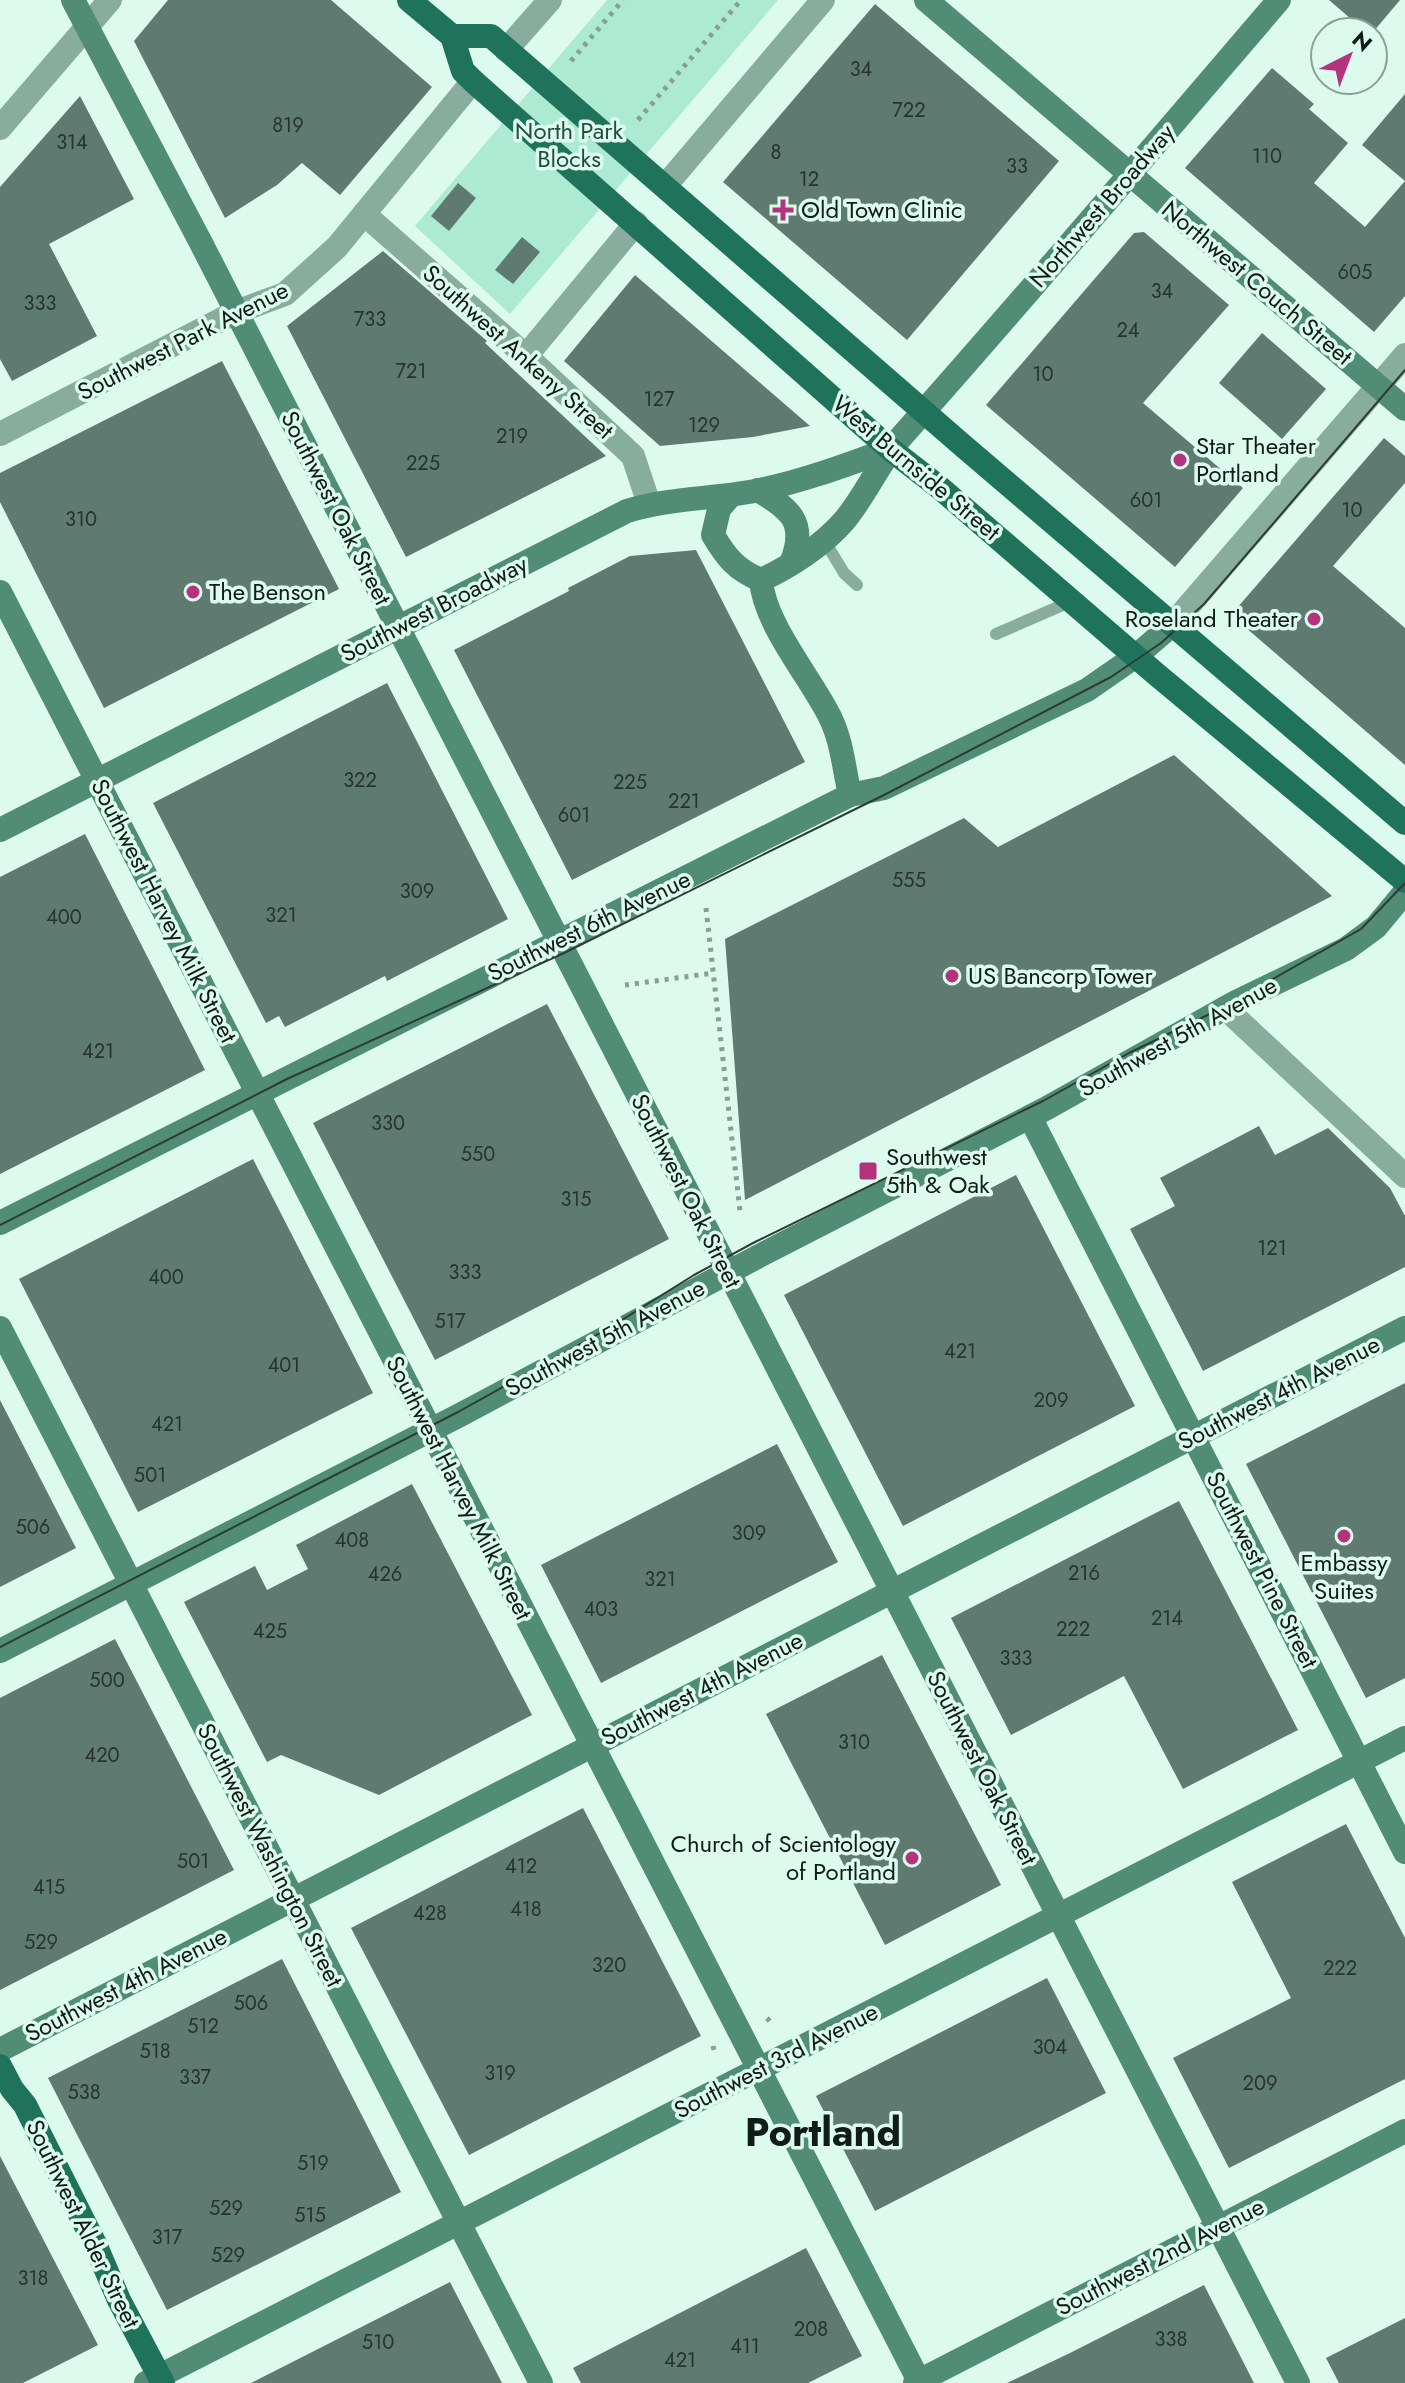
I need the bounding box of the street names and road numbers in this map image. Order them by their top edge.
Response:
street label: Northwest Broadway [1021,116,1183,295]
street label: Northwest Couch Street [1154,192,1361,373]
street label: Southwest Ankeny Street [415,256,622,447]
street label: Southwest Park Avenue [71,272,294,409]
street label: West Burnside Street [825,387,1008,549]
street label: Southwest Oak Street [272,405,401,611]
street label: Southwest Broadway [334,546,534,671]
street label: Southwest Harvey Milk Street [83,773,246,1049]
street label: Southwest 6th Avenue [481,861,696,990]
street label: Southwest 5th Avenue [1072,967,1283,1106]
street label: Southwest Oak Street [622,1088,751,1294]
street label: Southwest 5th Avenue [499,1270,711,1405]
street label: Southwest 4th Avenue [1172,1326,1386,1459]
street label: Southwest Harvey Milk Street [378,1350,541,1626]
street label: Southwest Pine Street [1198,1465,1327,1675]
street label: Southwest 4th Avenue [595,1622,809,1755]
street label: Southwest Oak Street [918,1665,1047,1871]
street label: Southwest Washington Street [189,1717,352,1993]
street label: Southwest 4th Avenue [19,1918,233,2051]
street label: Southwest 3rd Avenue [668,1994,884,2127]
street label: Southwest Alder Street [18,2114,149,2334]
street label: Southwest 2nd Avenue [1049,2189,1270,2324]

